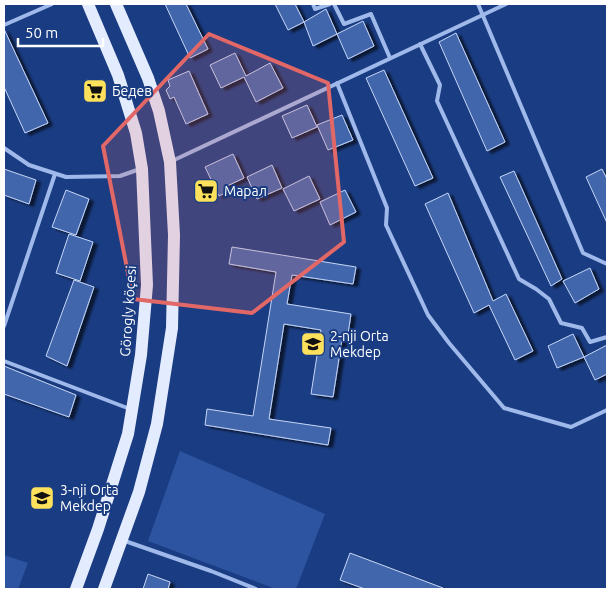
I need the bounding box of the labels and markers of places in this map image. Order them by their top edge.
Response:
supermarket icon: Бедев [82,78,108,104]
place label: Бедев [112,83,152,99]
supermarket icon: Марал [193,178,219,204]
place label: Марал [224,183,267,199]
place label: 2-nji Orta Mekdep [330,328,389,360]
school or university icon: 2-nji Orta Mekdep [300,331,326,357]
place label: 3-nji Orta Mekdep [60,482,119,514]
school or university icon: 3-nji Orta Mekdep [29,485,55,511]

